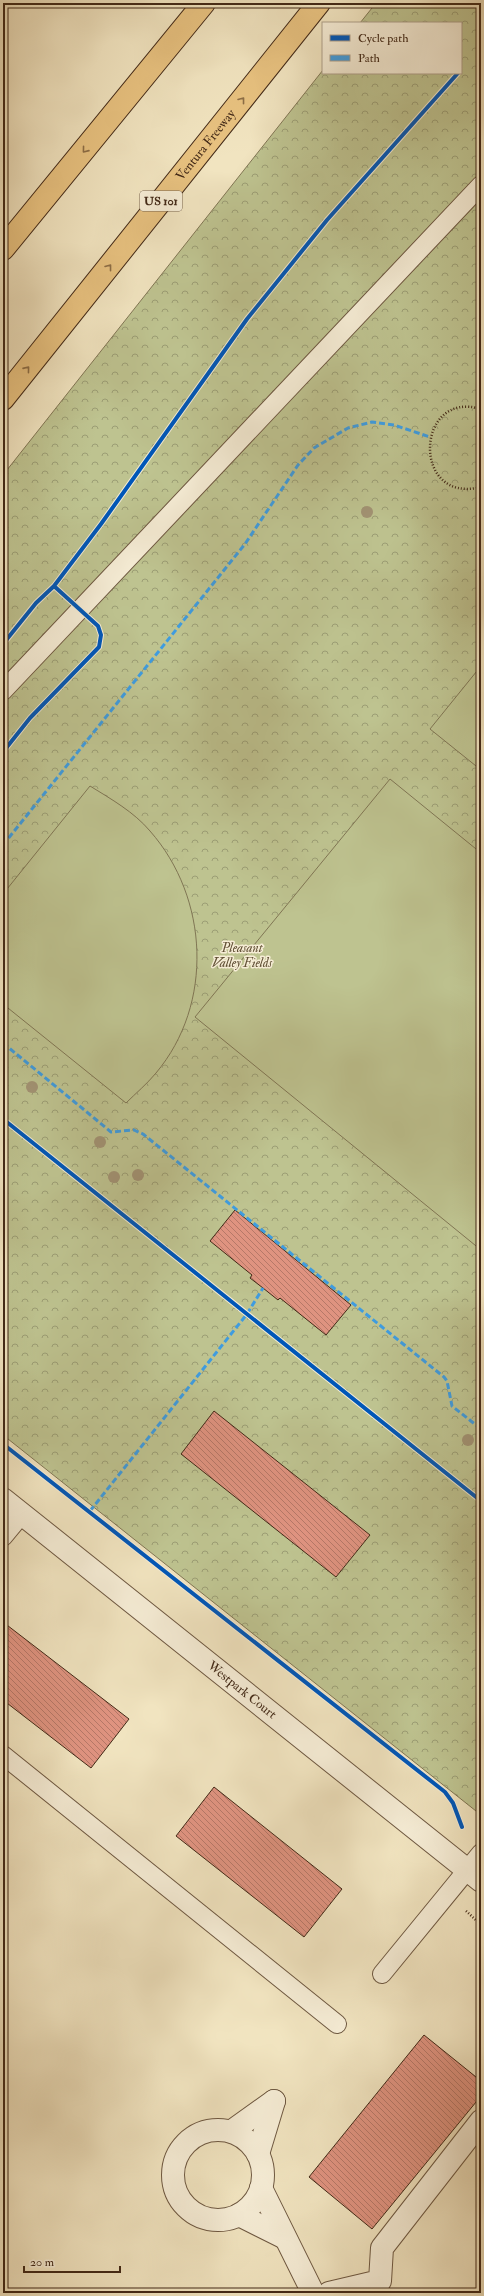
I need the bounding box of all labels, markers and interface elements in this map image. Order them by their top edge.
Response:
legend [322,22,462,74]
text: Cycle path [358,31,409,46]
text: Path [358,51,381,66]
one-way arrow [237,97,244,104]
street label: Ventura Freeway [172,106,240,184]
one-way arrow [82,146,89,153]
road number: US 101 [140,191,182,211]
one-way arrow [104,265,111,272]
one-way arrow [23,366,30,373]
park label: Pleasant Valley Fields [212,940,272,971]
street label: Westpark Court [204,1657,280,1722]
scale bar [24,2248,120,2274]
text: 20 m [30,2255,55,2270]

